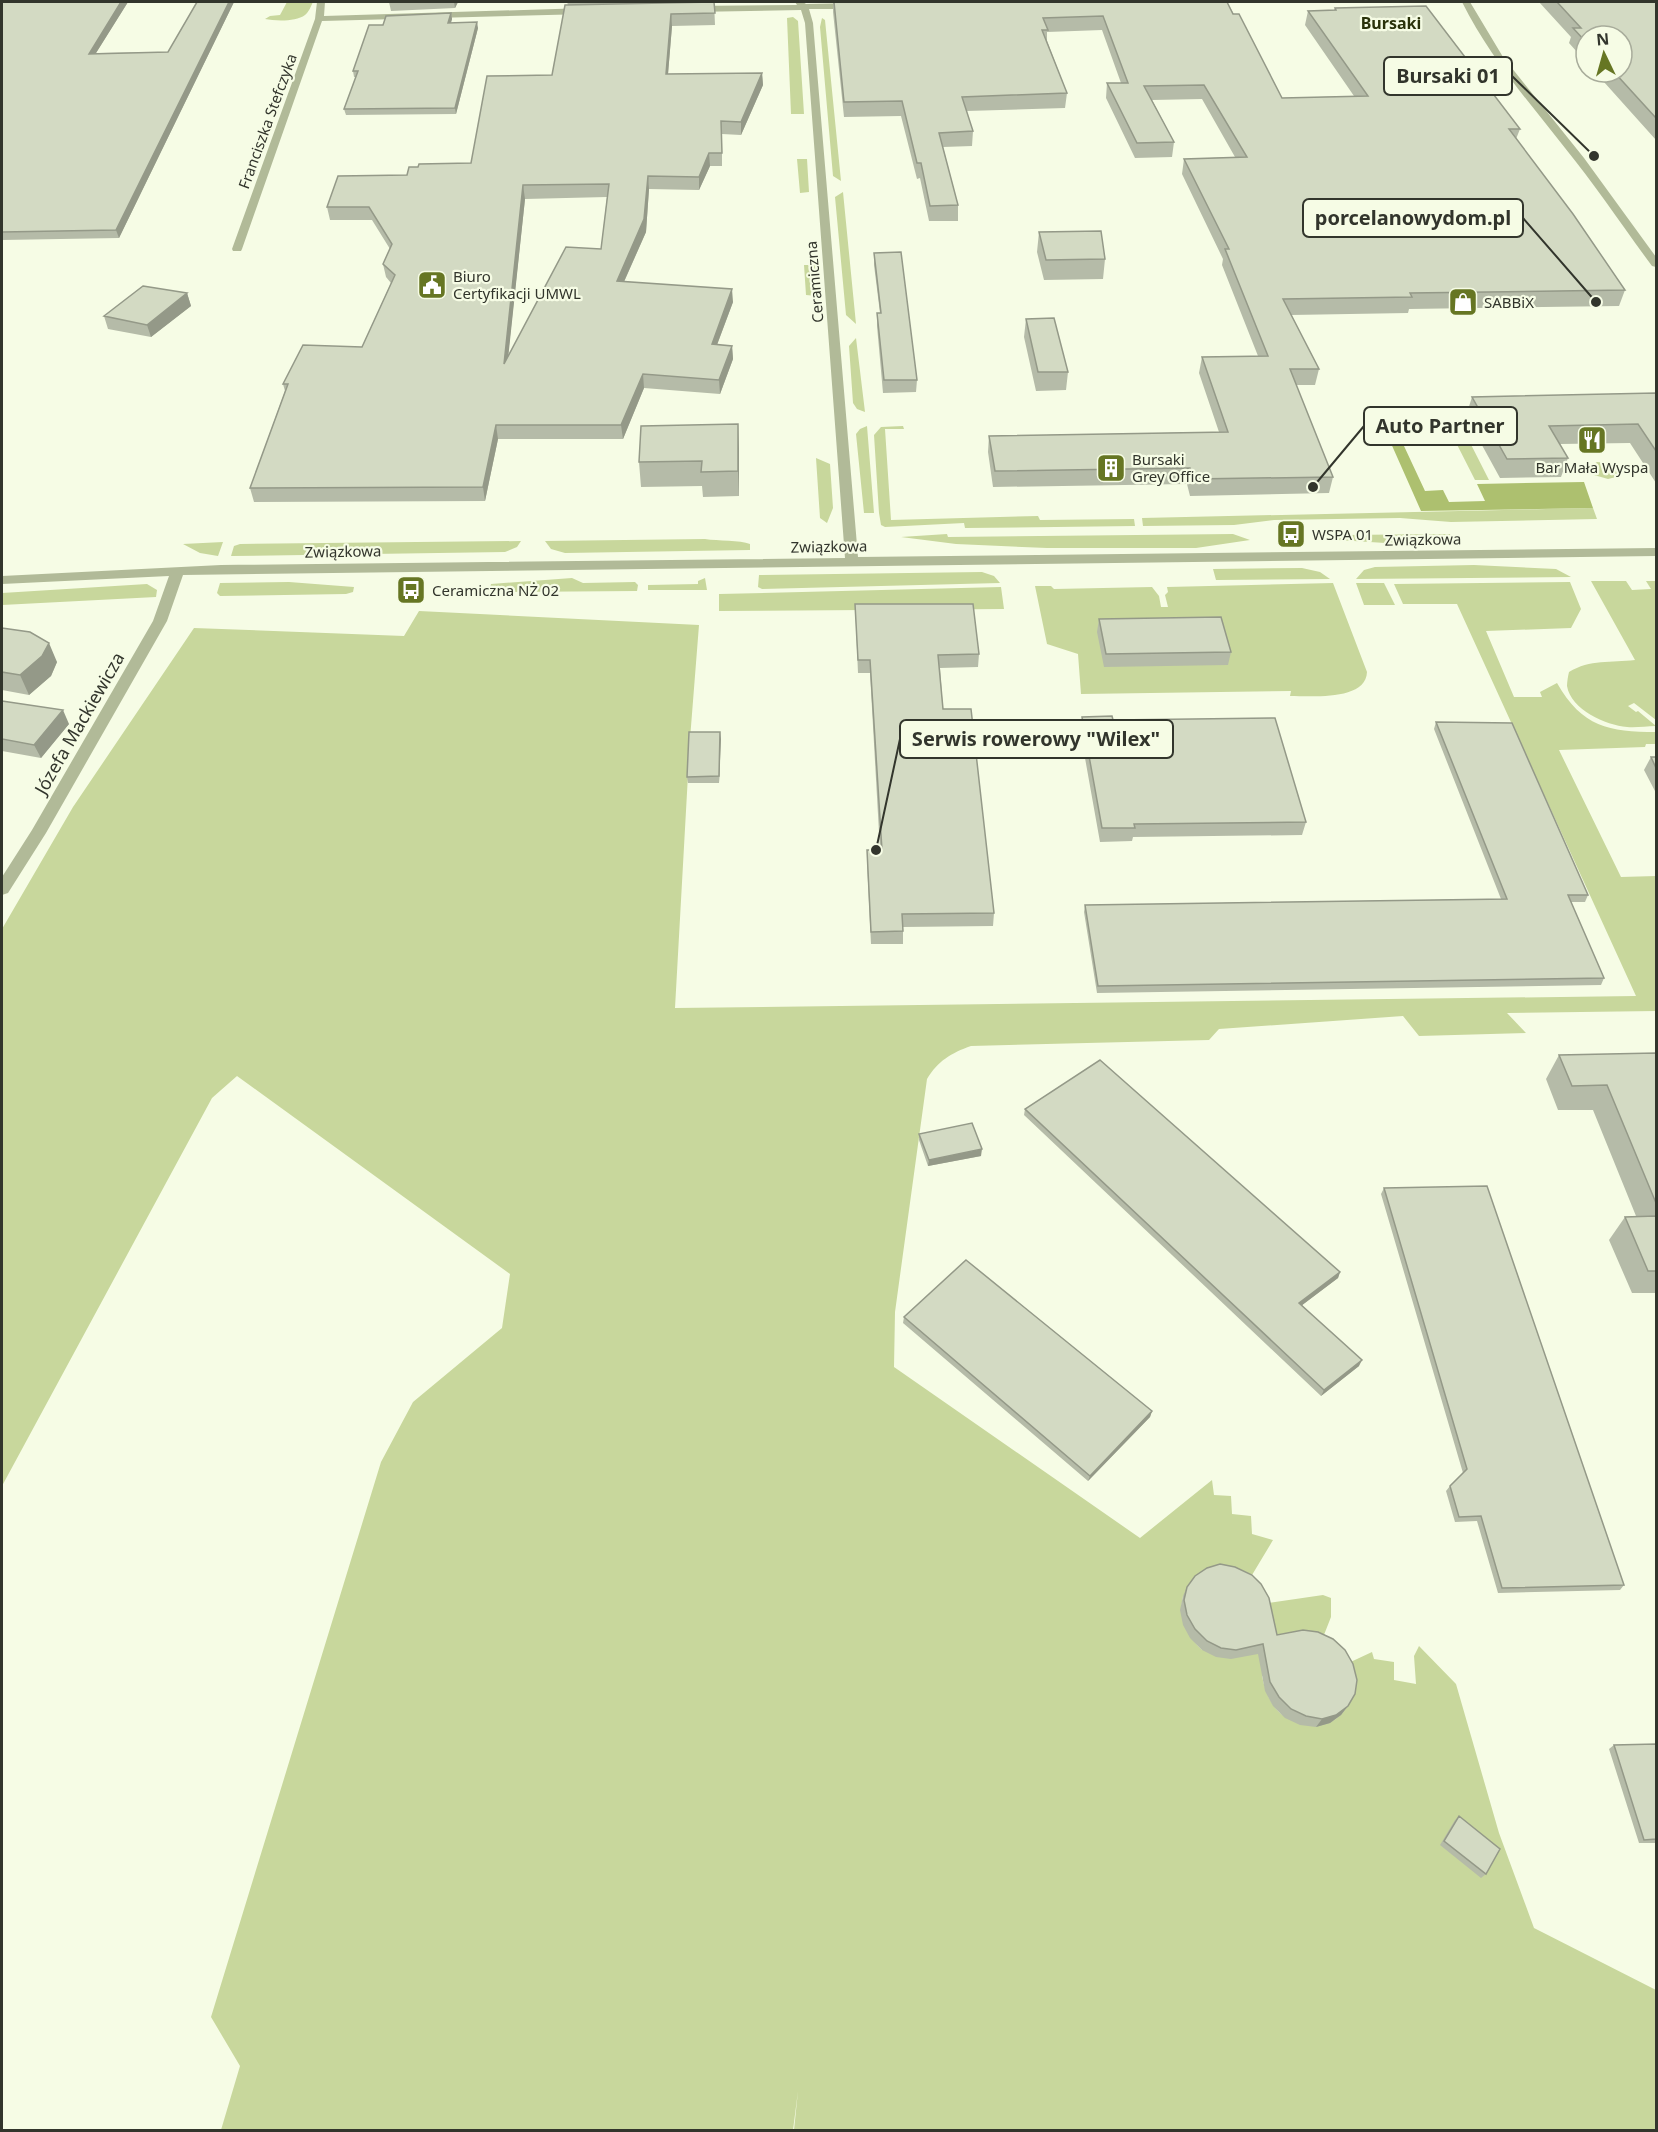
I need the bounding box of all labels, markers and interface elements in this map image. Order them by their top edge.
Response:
district label: Bursaki [1361,12,1421,34]
north arrow [1574,24,1634,84]
text: N [1595,28,1610,51]
street label: Franciszka Stefczyka [233,51,301,191]
callout: Bursaki 01 [1384,57,1512,95]
text: Bursaki 01 [1396,62,1500,89]
callout: porcelanowydom.pl [1303,199,1523,237]
text: porcelanowydom.pl [1315,204,1511,231]
street label: Ceramiczna [800,240,828,324]
place label: Biuro Certyfikacji UMWL [453,266,581,303]
public building icon: Biuro Certyfikacji UMWL [416,269,448,301]
shop icon: SABBiX [1447,286,1479,318]
place label: SABBiX [1484,292,1534,312]
callout: Auto Partner [1364,407,1517,445]
text: Auto Partner [1375,412,1505,439]
restaurant icon: Bar Mała Wyspa [1576,424,1608,456]
place label: Bursaki Grey Office [1132,449,1210,486]
building icon: Bursaki Grey Office [1095,452,1127,484]
place label: Bar Mała Wyspa [1536,457,1648,477]
bus stop icon: WSPA 01 [1275,518,1307,550]
place label: WSPA 01 [1312,524,1373,544]
street label: Związkowa [1384,528,1462,550]
street label: Związkowa [790,535,868,557]
street label: Związkowa [304,540,382,562]
bus stop icon: Ceramiczna NŻ 02 [395,574,427,606]
place label: Ceramiczna NŻ 02 [432,580,559,600]
street label: Józefa Mackiewicza [28,648,129,800]
callout: Serwis rowerowy "Wilex" [900,720,1173,758]
text: Serwis rowerowy "Wilex" [912,725,1160,752]

